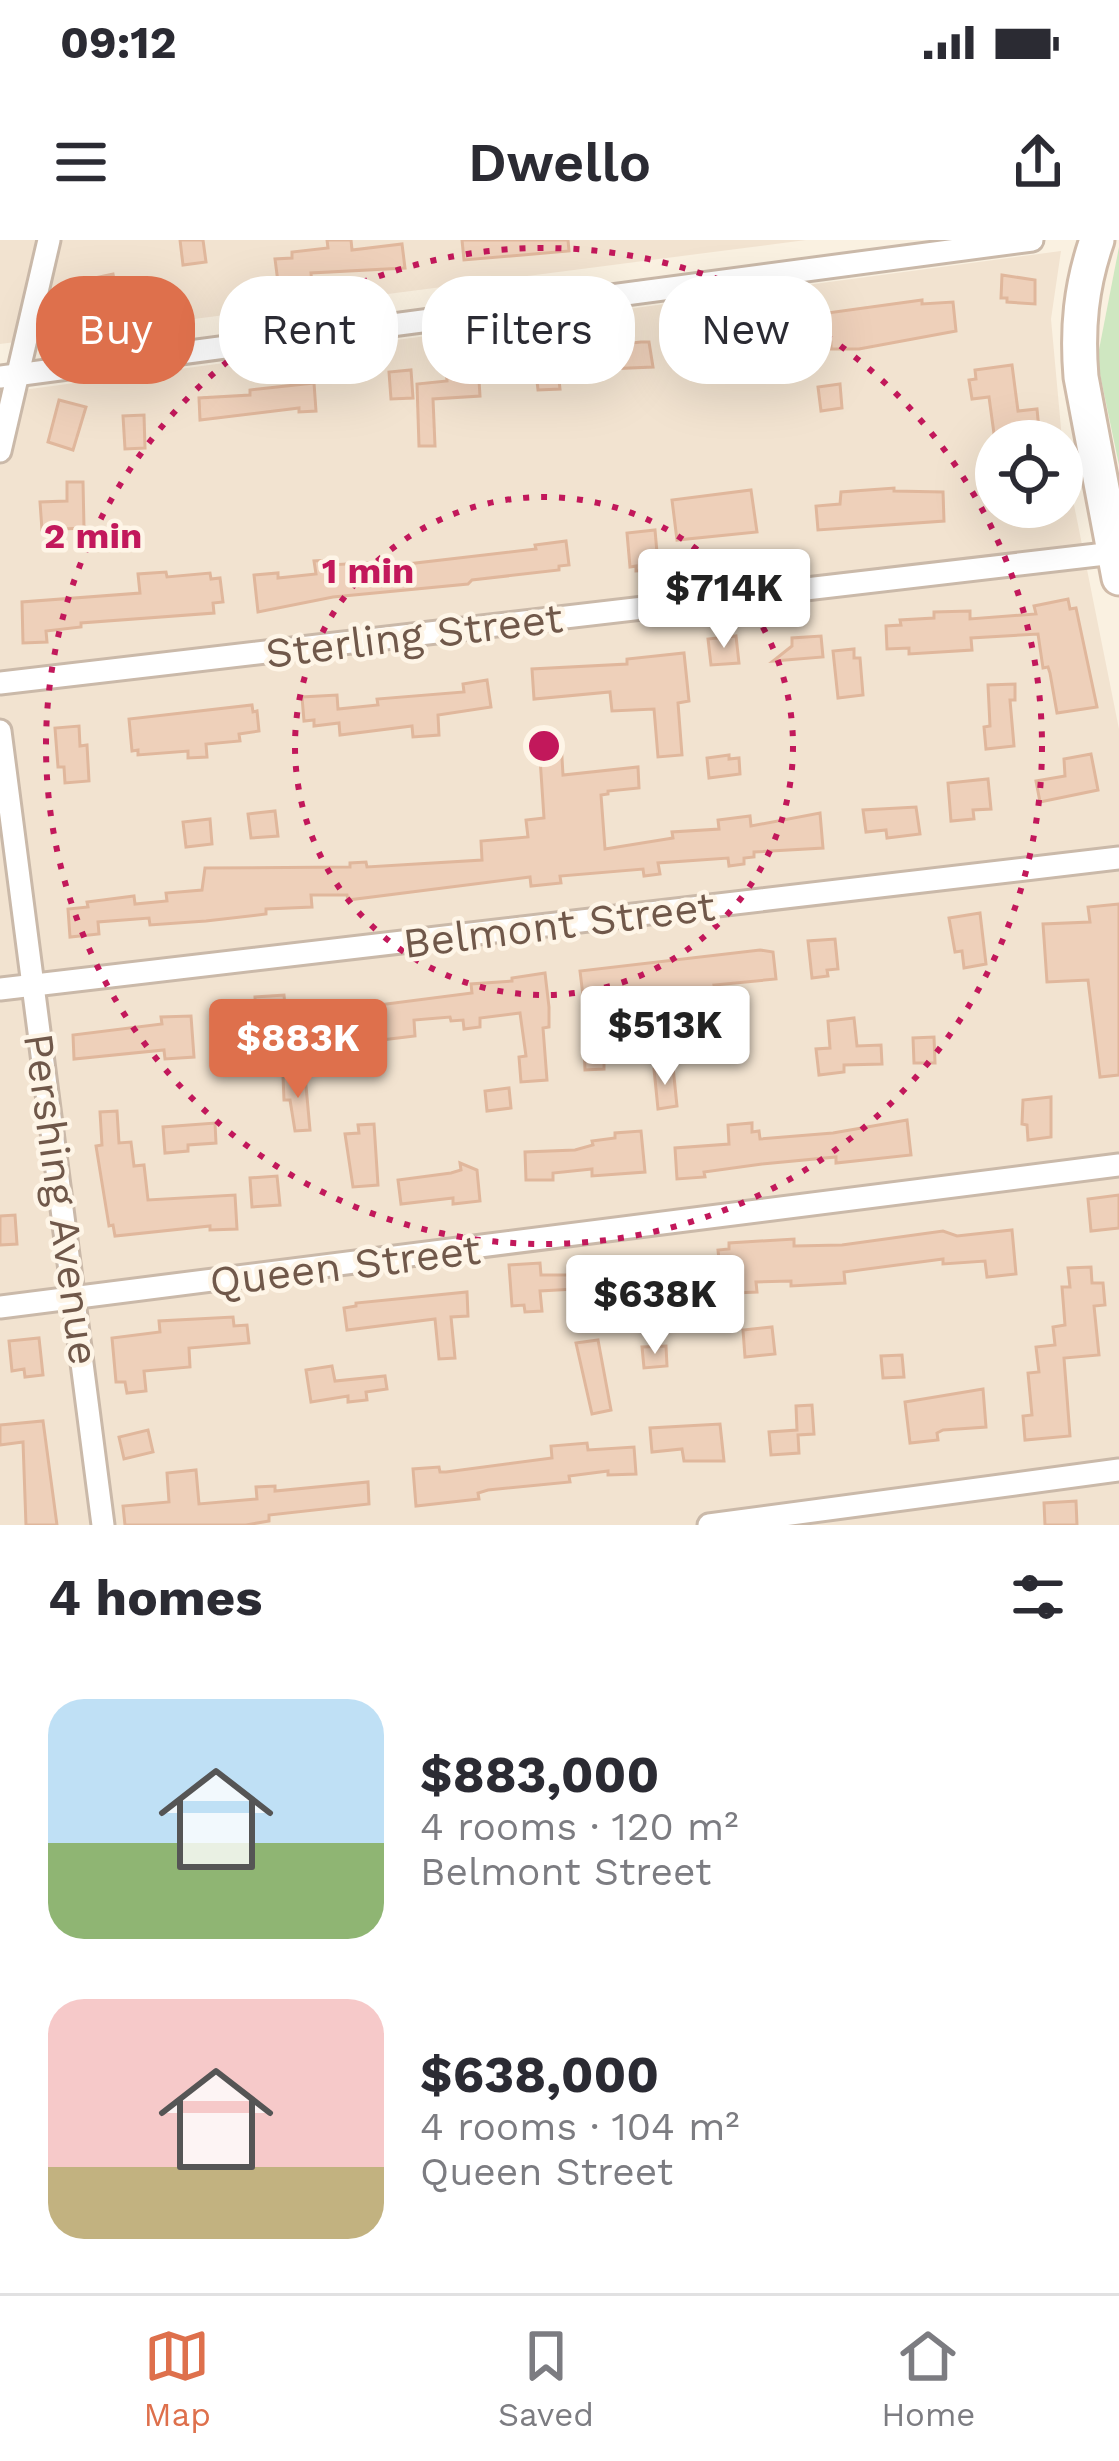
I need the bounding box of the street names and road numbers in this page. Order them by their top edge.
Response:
street label: Sterling Street [263,593,565,678]
street label: Belmont Street [400,881,718,968]
street label: Pershing Avenue [14,1030,109,1368]
street label: Queen Street [207,1225,483,1306]

